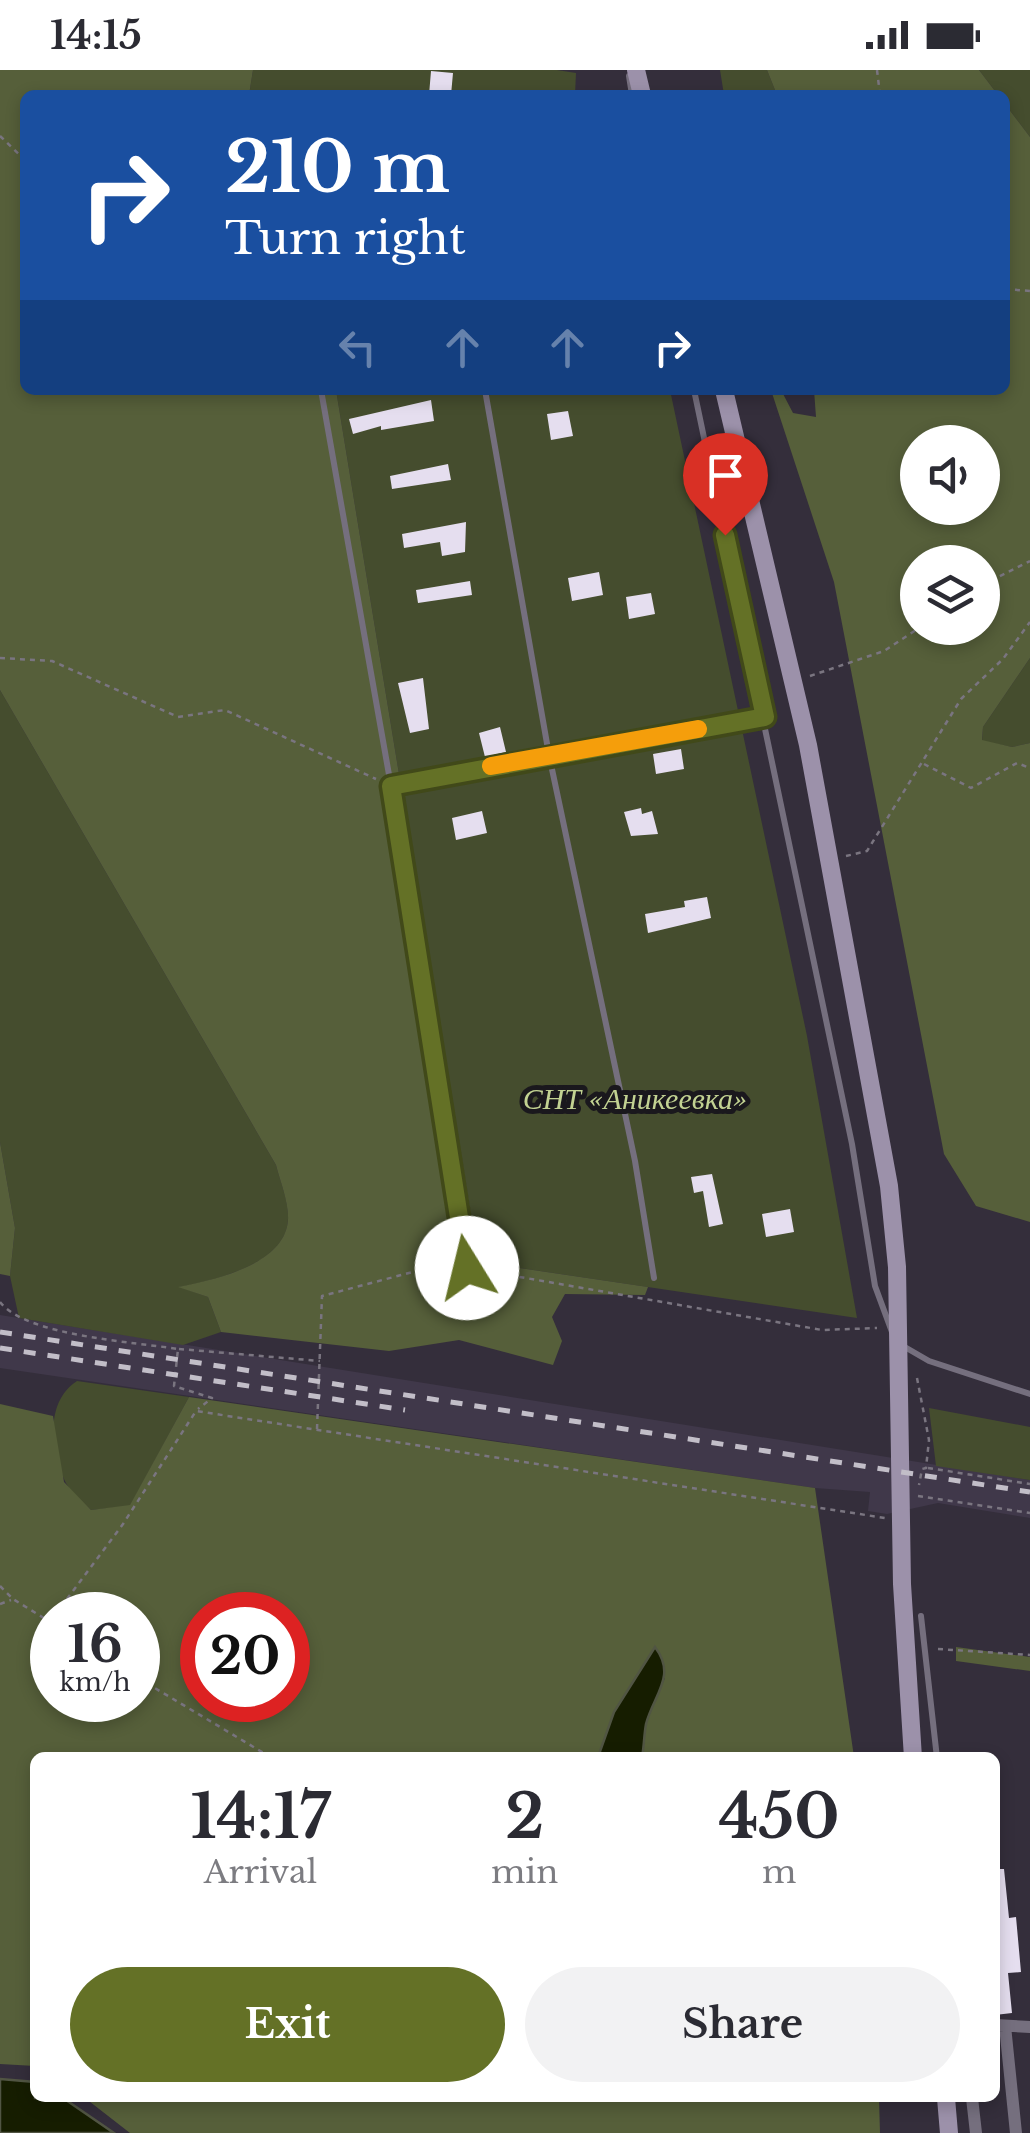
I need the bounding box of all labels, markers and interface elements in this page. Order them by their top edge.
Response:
text: 14:15 [50,12,142,59]
text: 210 m [225,124,450,211]
icon: right [60,130,190,260]
text: Turn right [225,210,466,266]
icon: left [330,320,385,375]
icon: ahead [435,320,490,375]
icon: ahead [540,320,595,375]
icon: right [645,320,700,375]
map controls [900,425,1000,645]
button: sound [900,425,1000,525]
pin [683,433,768,536]
icon: arrive [698,448,753,503]
button: layers [900,545,1000,645]
park label: СНТ «Аникеевка» [523,1080,747,1117]
position arrow [415,1216,519,1320]
speed limit sign: 20 [180,1592,310,1722]
text: 16 [67,1613,123,1676]
text: km/h [60,1667,130,1698]
text: 14:17 [190,1780,331,1854]
text: 2 [505,1780,544,1854]
text: 450 [719,1780,840,1854]
text: Arrival [204,1852,317,1892]
text: min [491,1852,558,1892]
text: m [762,1852,796,1892]
button: Exit [70,1967,505,2082]
button: Share [525,1967,960,2082]

